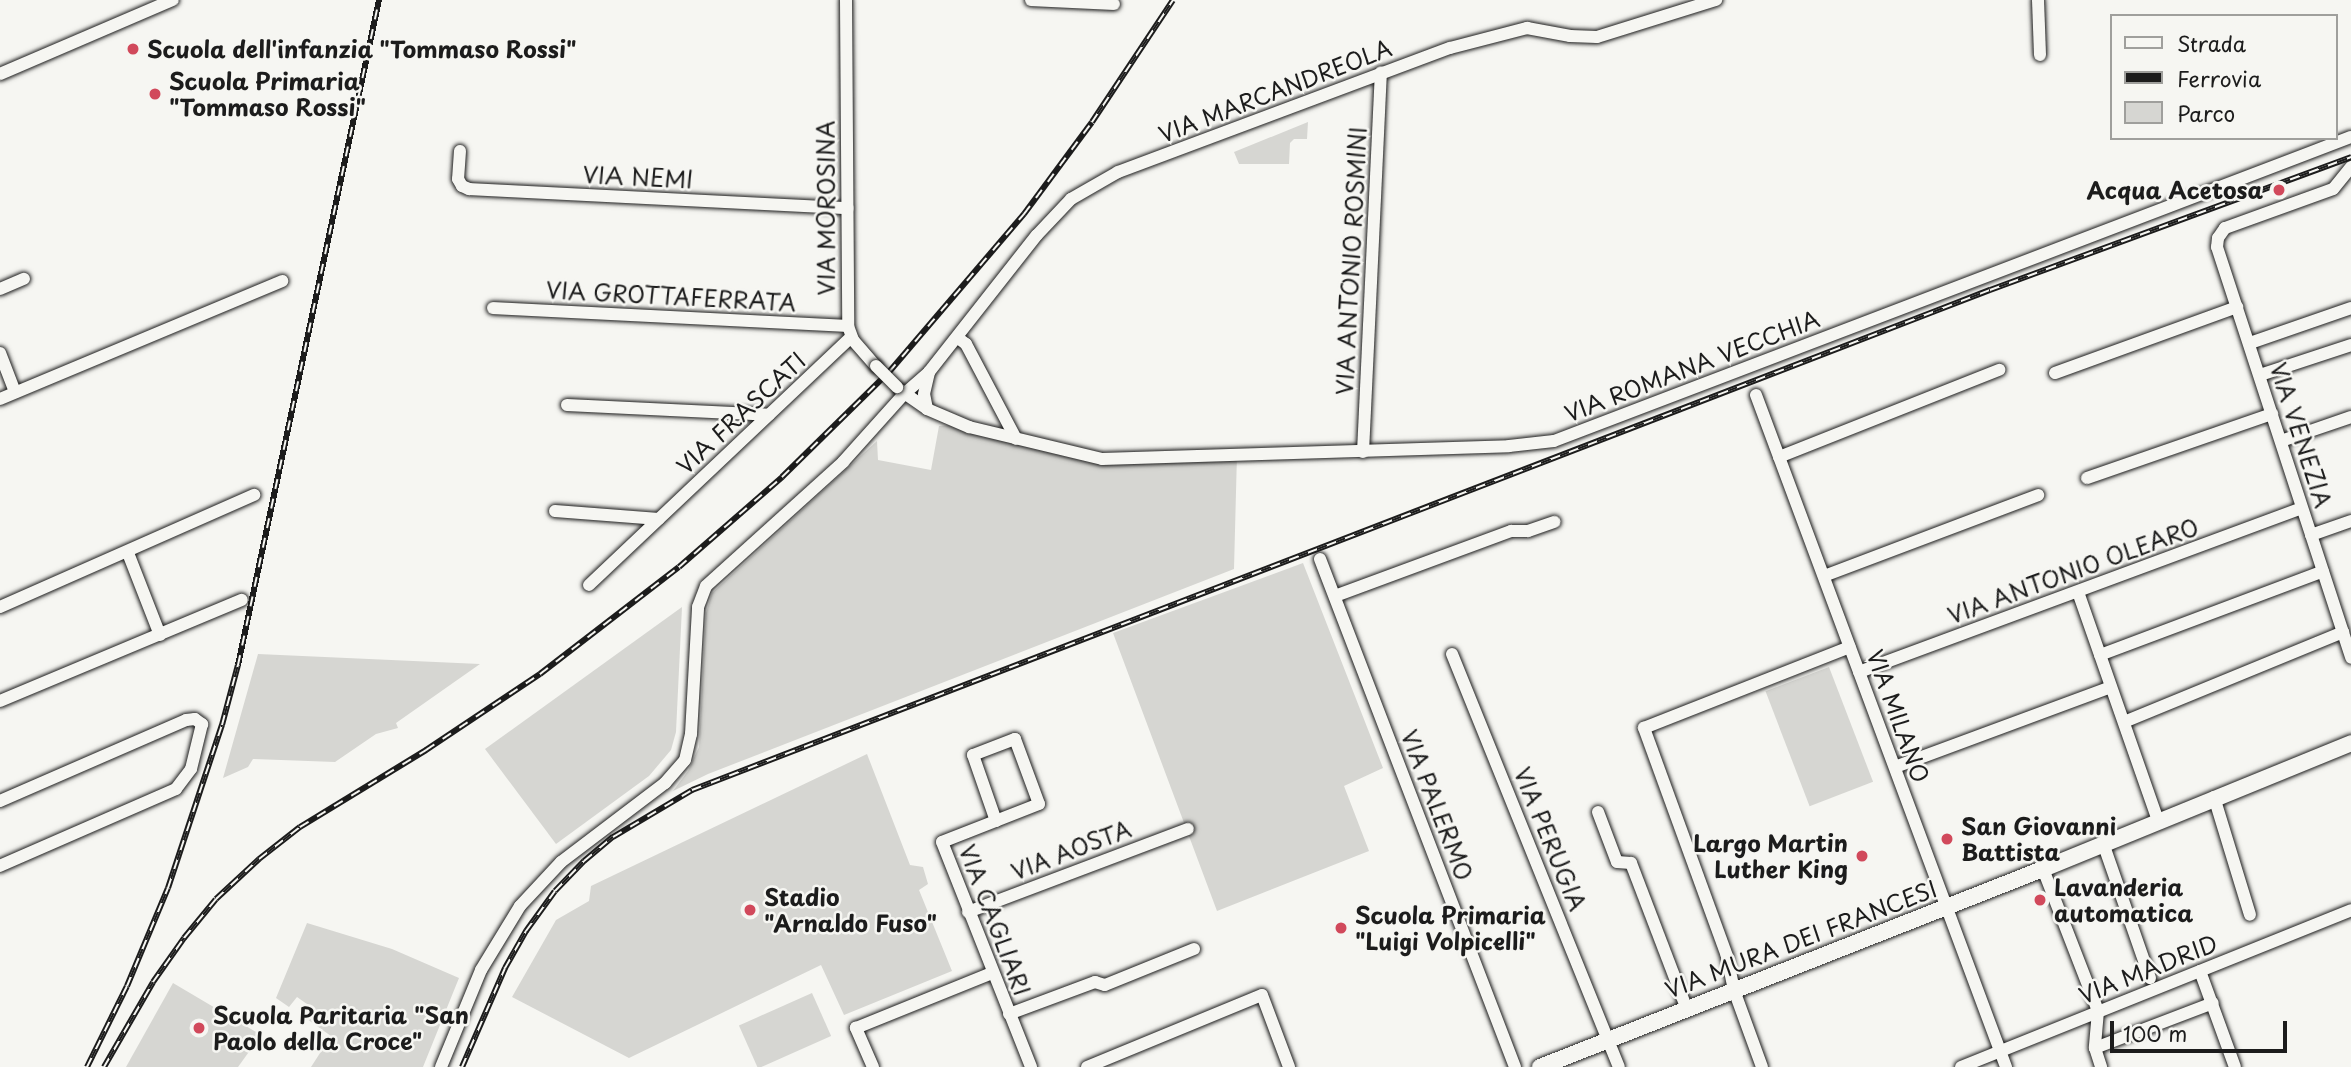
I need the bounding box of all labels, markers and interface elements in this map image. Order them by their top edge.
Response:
legend [2110,14,2337,140]
text: Strada [2177,27,2246,59]
street label: VIA MARCANDREOLA [1154,33,1396,149]
place label: Scuola dell'infanzia "Tommaso Rossi" [147,35,581,63]
marker: Scuola dell'infanzia "Tommaso Rossi" [125,41,141,57]
text: Ferrovia [2177,62,2261,94]
place label: Scuola Primaria "Tommaso Rossi" [169,67,365,121]
marker: Scuola Primaria "Tommaso Rossi" [147,86,163,102]
text: Parco [2177,97,2235,129]
street label: VIA MOROSINA [812,120,840,296]
street label: VIA ANTONIO ROSMINI [1330,126,1372,396]
street label: VIA NEMI [582,160,694,194]
place label: Acqua Acetosa [2087,176,2263,204]
marker: Acqua Acetosa [2269,180,2289,200]
street label: VIA GROTTAFERRATA [545,276,797,316]
street label: VIA ROMANA VECCHIA [1561,305,1823,427]
street label: VIA FRASCATI [671,346,811,480]
street label: VIA VENEZIA [2264,359,2338,511]
street label: VIA ANTONIO OLEARO [1943,512,2203,630]
street label: VIA MILANO [1861,644,1935,788]
street label: VIA PALERMO [1395,724,1479,886]
street label: VIA PERUGIA [1508,762,1592,916]
place label: San Giovanni Battista [1961,812,2116,866]
street label: VIA AOSTA [1007,814,1135,886]
place label: Largo Martin Luther King [1692,829,1848,883]
marker: San Giovanni Battista [1939,831,1955,847]
street label: VIA CAGLIARI [953,840,1037,1000]
marker: Largo Martin Luther King [1854,848,1870,864]
street label: VIA MURA DEI FRANCESI [1659,873,1943,1005]
place label: Lavanderia automatica [2054,873,2193,927]
place label: Stadio "Arnaldo Fuso" [764,883,938,937]
marker: Lavanderia automatica [2032,892,2048,908]
place label: Scuola Primaria "Luigi Volpicelli" [1355,901,1546,955]
marker: Stadio "Arnaldo Fuso" [742,902,758,918]
marker: Scuola Primaria "Luigi Volpicelli" [1333,920,1349,936]
street label: VIA MADRID [2073,928,2223,1010]
place label: Scuola Paritaria "San Paolo della Croce" [213,1001,471,1055]
scale bar [2113,1007,2290,1052]
text: 100 m [2123,1017,2187,1049]
marker: Scuola Paritaria "San Paolo della Croce" [191,1020,207,1036]

